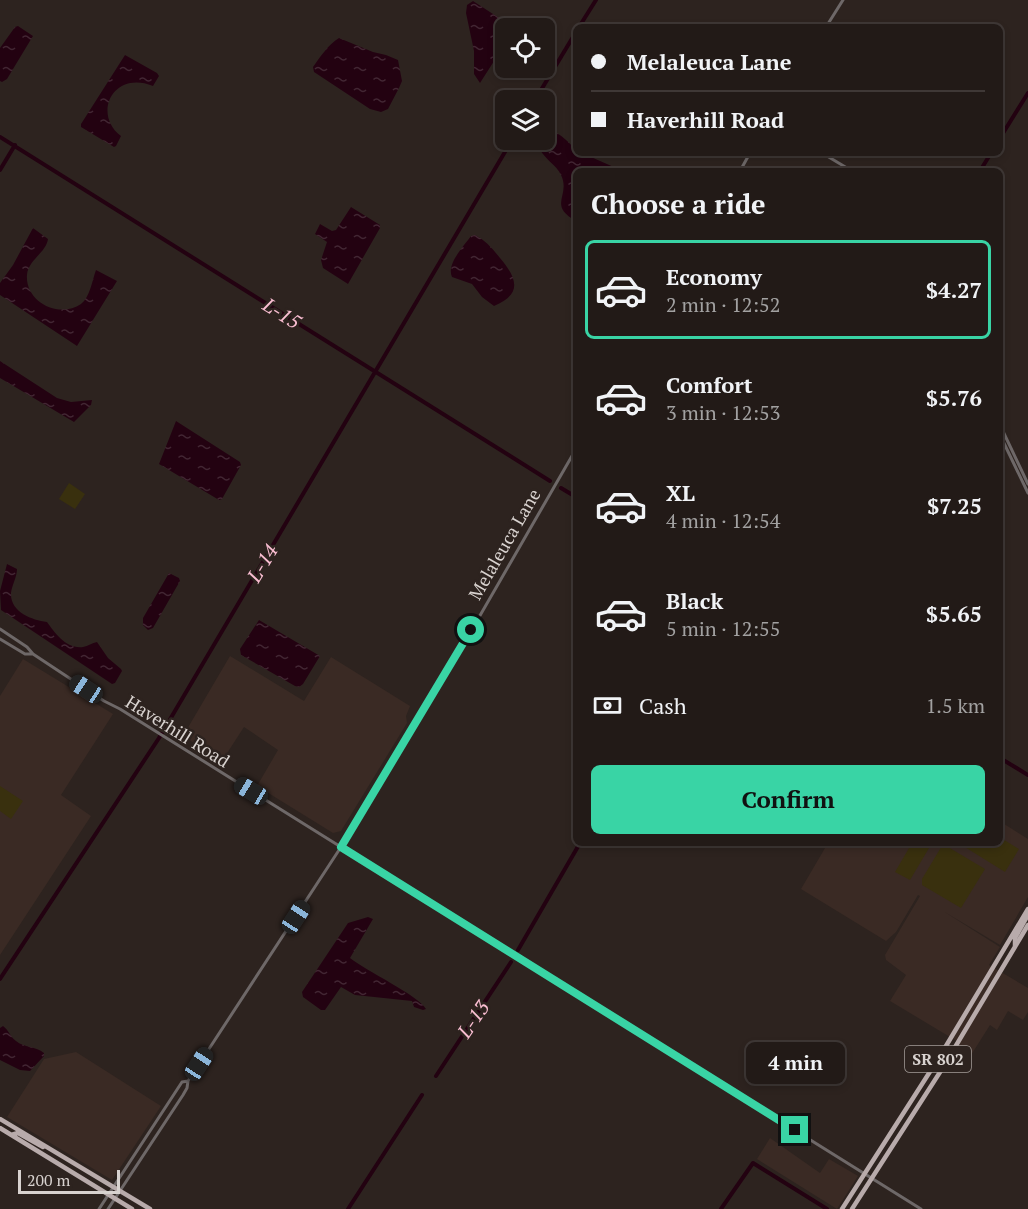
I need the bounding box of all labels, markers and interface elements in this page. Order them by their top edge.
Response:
map controls [495,18,555,150]
button: locate [495,18,555,78]
text: Melaleuca Lane [627,47,792,76]
button: layers [495,90,555,150]
text: Haverhill Road [627,105,784,134]
text: Choose a ride [591,186,766,222]
text: Economy [666,262,762,291]
icon: car [594,263,648,317]
text: $4.27 [926,275,982,304]
water label: L-15 [257,290,307,336]
text: 2 min · 12:52 [666,291,780,318]
text: Comfort [666,370,752,399]
icon: car [594,371,648,425]
text: $5.76 [926,383,982,412]
text: 3 min · 12:53 [666,399,780,426]
text: XL [666,478,695,507]
icon: car [594,479,648,533]
street label: Melaleuca Lane [462,484,546,604]
text: $7.25 [927,491,982,520]
text: 4 min · 12:54 [666,507,780,534]
water label: L-14 [240,539,284,588]
text: Black [666,586,723,615]
icon: car [594,587,648,641]
text: $5.65 [926,599,982,628]
text: 5 min · 12:55 [666,615,780,642]
route start [457,616,484,643]
car [66,672,106,706]
street label: Haverhill Road [121,689,235,773]
icon: cash [591,689,624,722]
text: Cash [639,691,687,720]
text: 1.5 km [926,692,985,719]
button: Confirm [591,765,985,834]
car [231,774,271,808]
car [279,897,313,937]
water label: L-13 [450,995,496,1044]
callout: 4 min [746,1043,844,1085]
car [182,1044,216,1084]
road number: SR 802 [905,1046,971,1072]
text: 4 min [768,1049,823,1076]
route end [781,1116,808,1143]
scale bar [18,1167,120,1194]
text: 200 m [27,1169,70,1191]

